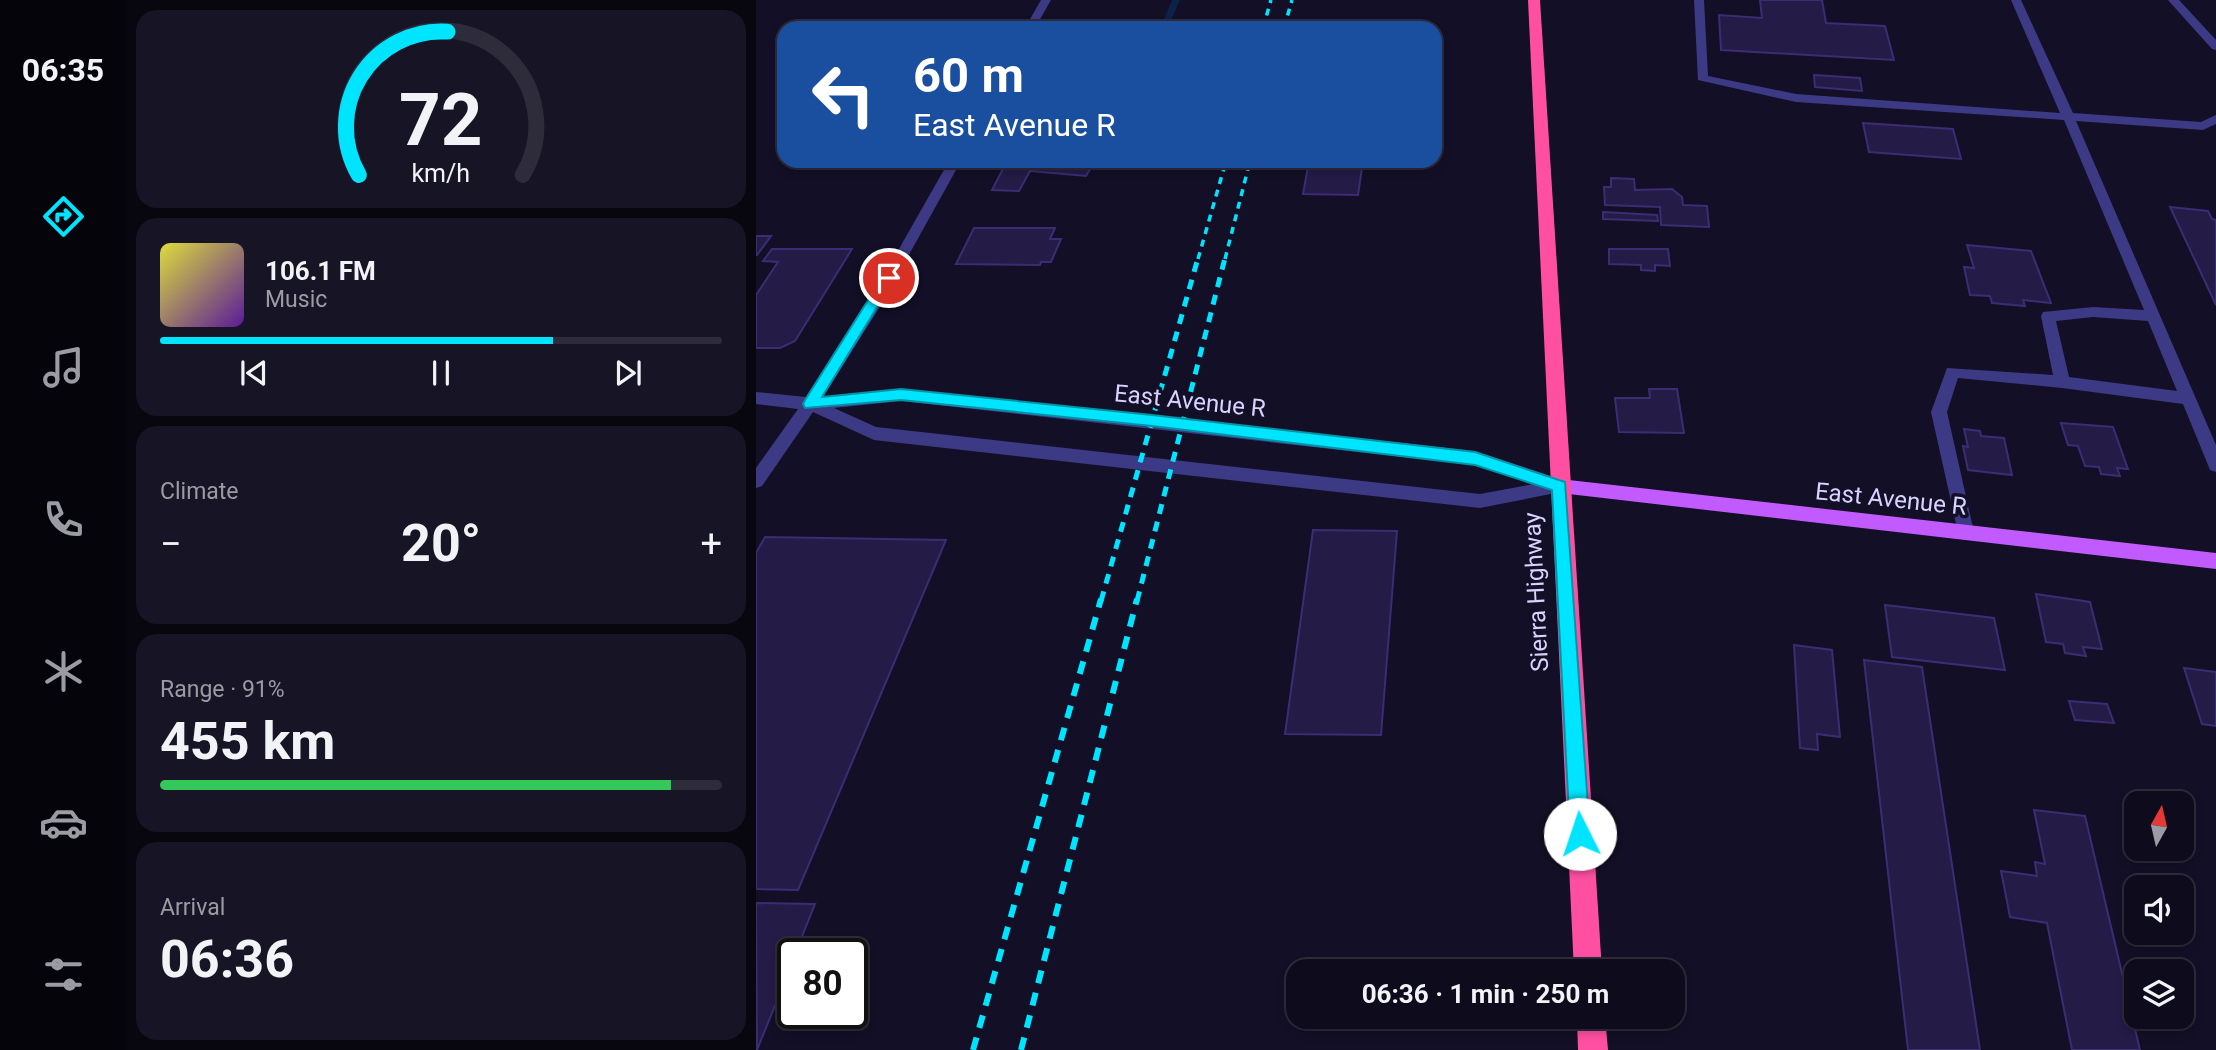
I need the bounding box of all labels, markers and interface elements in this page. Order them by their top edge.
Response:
text: 60 m [913,47,1024,104]
icon: left [798,49,889,140]
text: 06:35 [22,51,104,89]
text: 72 [399,77,483,163]
text: East Avenue R [913,106,1116,144]
text: km/h [412,159,470,188]
icon: directions [39,192,88,241]
pin [859,248,919,308]
text: 106.1 FM [265,256,376,286]
icon: arrive [870,259,908,297]
text: Music [265,286,327,313]
icon: music [39,343,88,392]
icon: previous [235,354,273,392]
icon: pause [422,354,460,392]
icon: next [609,354,647,392]
street label: East Avenue R [1113,379,1267,423]
street label: East Avenue R [1814,477,1968,521]
text: Climate [160,478,239,505]
icon: phone [39,495,88,544]
street label: Sierra Highway [1518,511,1554,672]
text: 20° [401,513,481,574]
text: − [160,522,182,566]
text: + [700,522,722,566]
icon: climate [39,647,88,696]
text: Range · 91% [160,676,285,703]
text: 455 km [160,711,335,772]
north arrow [2124,791,2194,861]
map controls [2124,791,2194,1029]
position arrow [1543,797,1617,871]
icon: car [39,798,88,847]
button: sound [2124,875,2194,945]
text: Arrival [160,894,225,921]
text: 06:36 [160,929,294,990]
speed limit sign: 80 [777,938,868,1029]
icon: filters [39,950,88,999]
button: layers [2124,959,2194,1029]
text: 06:36 · 1 min · 250 m [1362,979,1609,1009]

